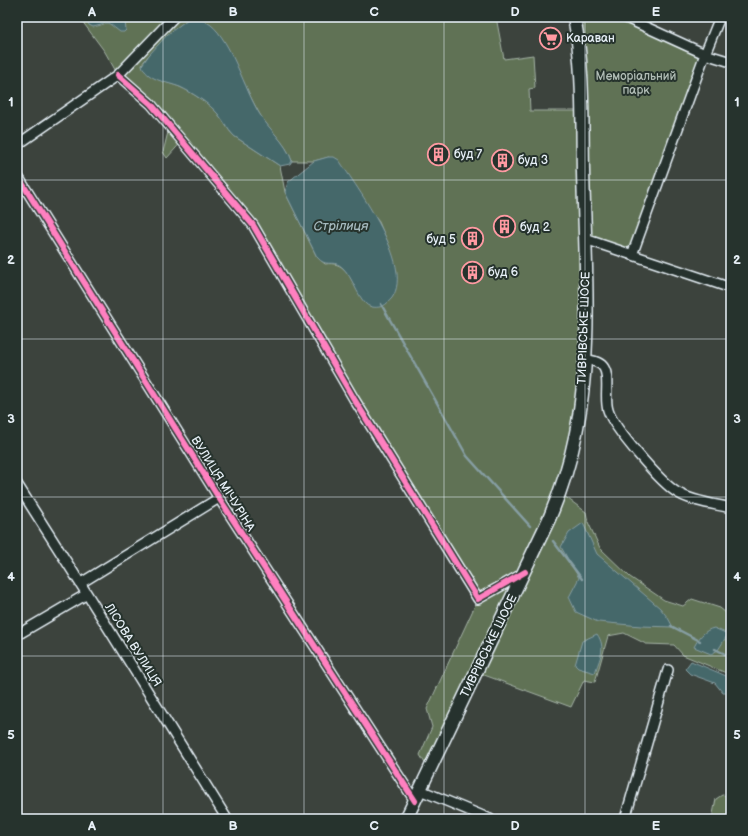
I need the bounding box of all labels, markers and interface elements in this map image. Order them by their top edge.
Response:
text: A [87,4,96,20]
text: B [228,4,238,20]
text: C [369,4,379,20]
text: D [510,4,520,20]
text: E [652,4,661,20]
supermarket icon: Караван [537,25,563,51]
place label: Караван [566,31,615,46]
park label: Меморіальний парк [596,69,677,98]
text: 1 [8,94,14,110]
text: 1 [734,94,740,110]
building icon: буд 7 [425,141,451,167]
place label: буд 7 [454,147,482,162]
building icon: буд 3 [489,147,515,173]
place label: буд 3 [518,153,548,168]
building icon: буд 2 [492,214,518,240]
water label: Стрілиця [314,218,369,234]
place label: буд 2 [520,220,550,235]
building icon: буд 5 [459,226,485,252]
place label: буд 5 [426,232,456,247]
text: 2 [7,252,15,268]
text: 2 [733,252,741,268]
building icon: буд 6 [460,259,486,285]
place label: буд 6 [488,265,518,280]
street label: ТИВРІВСЬКЕ ШОСЕ [575,271,593,385]
text: 3 [7,411,15,427]
text: 3 [733,411,741,427]
street label: ВУЛИЦЯ МІЧУРІНА [188,434,259,535]
text: 4 [7,569,15,585]
text: 4 [733,569,741,585]
street label: ТИВРІВСЬКЕ ШОСЕ [457,592,521,700]
street label: ЛІСОВА ВУЛИЦЯ [101,600,165,689]
text: 5 [7,727,15,743]
text: 5 [733,727,741,743]
text: A [87,818,96,834]
text: B [228,818,238,834]
text: C [369,818,379,834]
text: D [510,818,520,834]
text: E [652,818,661,834]

